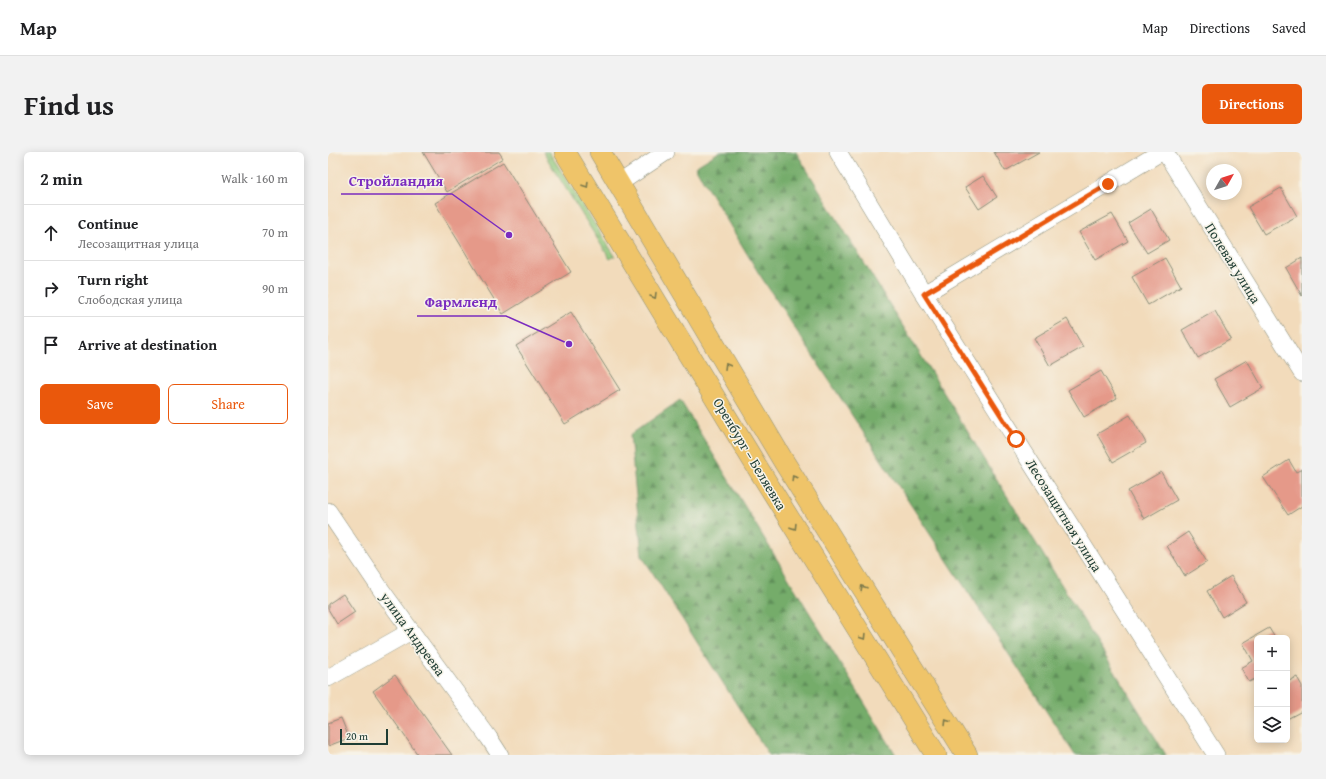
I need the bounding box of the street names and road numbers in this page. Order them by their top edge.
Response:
street label: Полевая улица [1200,219,1266,308]
street label: Оренбург – Беляевка [708,394,792,514]
street label: Лесозащитная улица [1021,454,1107,576]
street label: улица Андреева [375,587,450,680]

